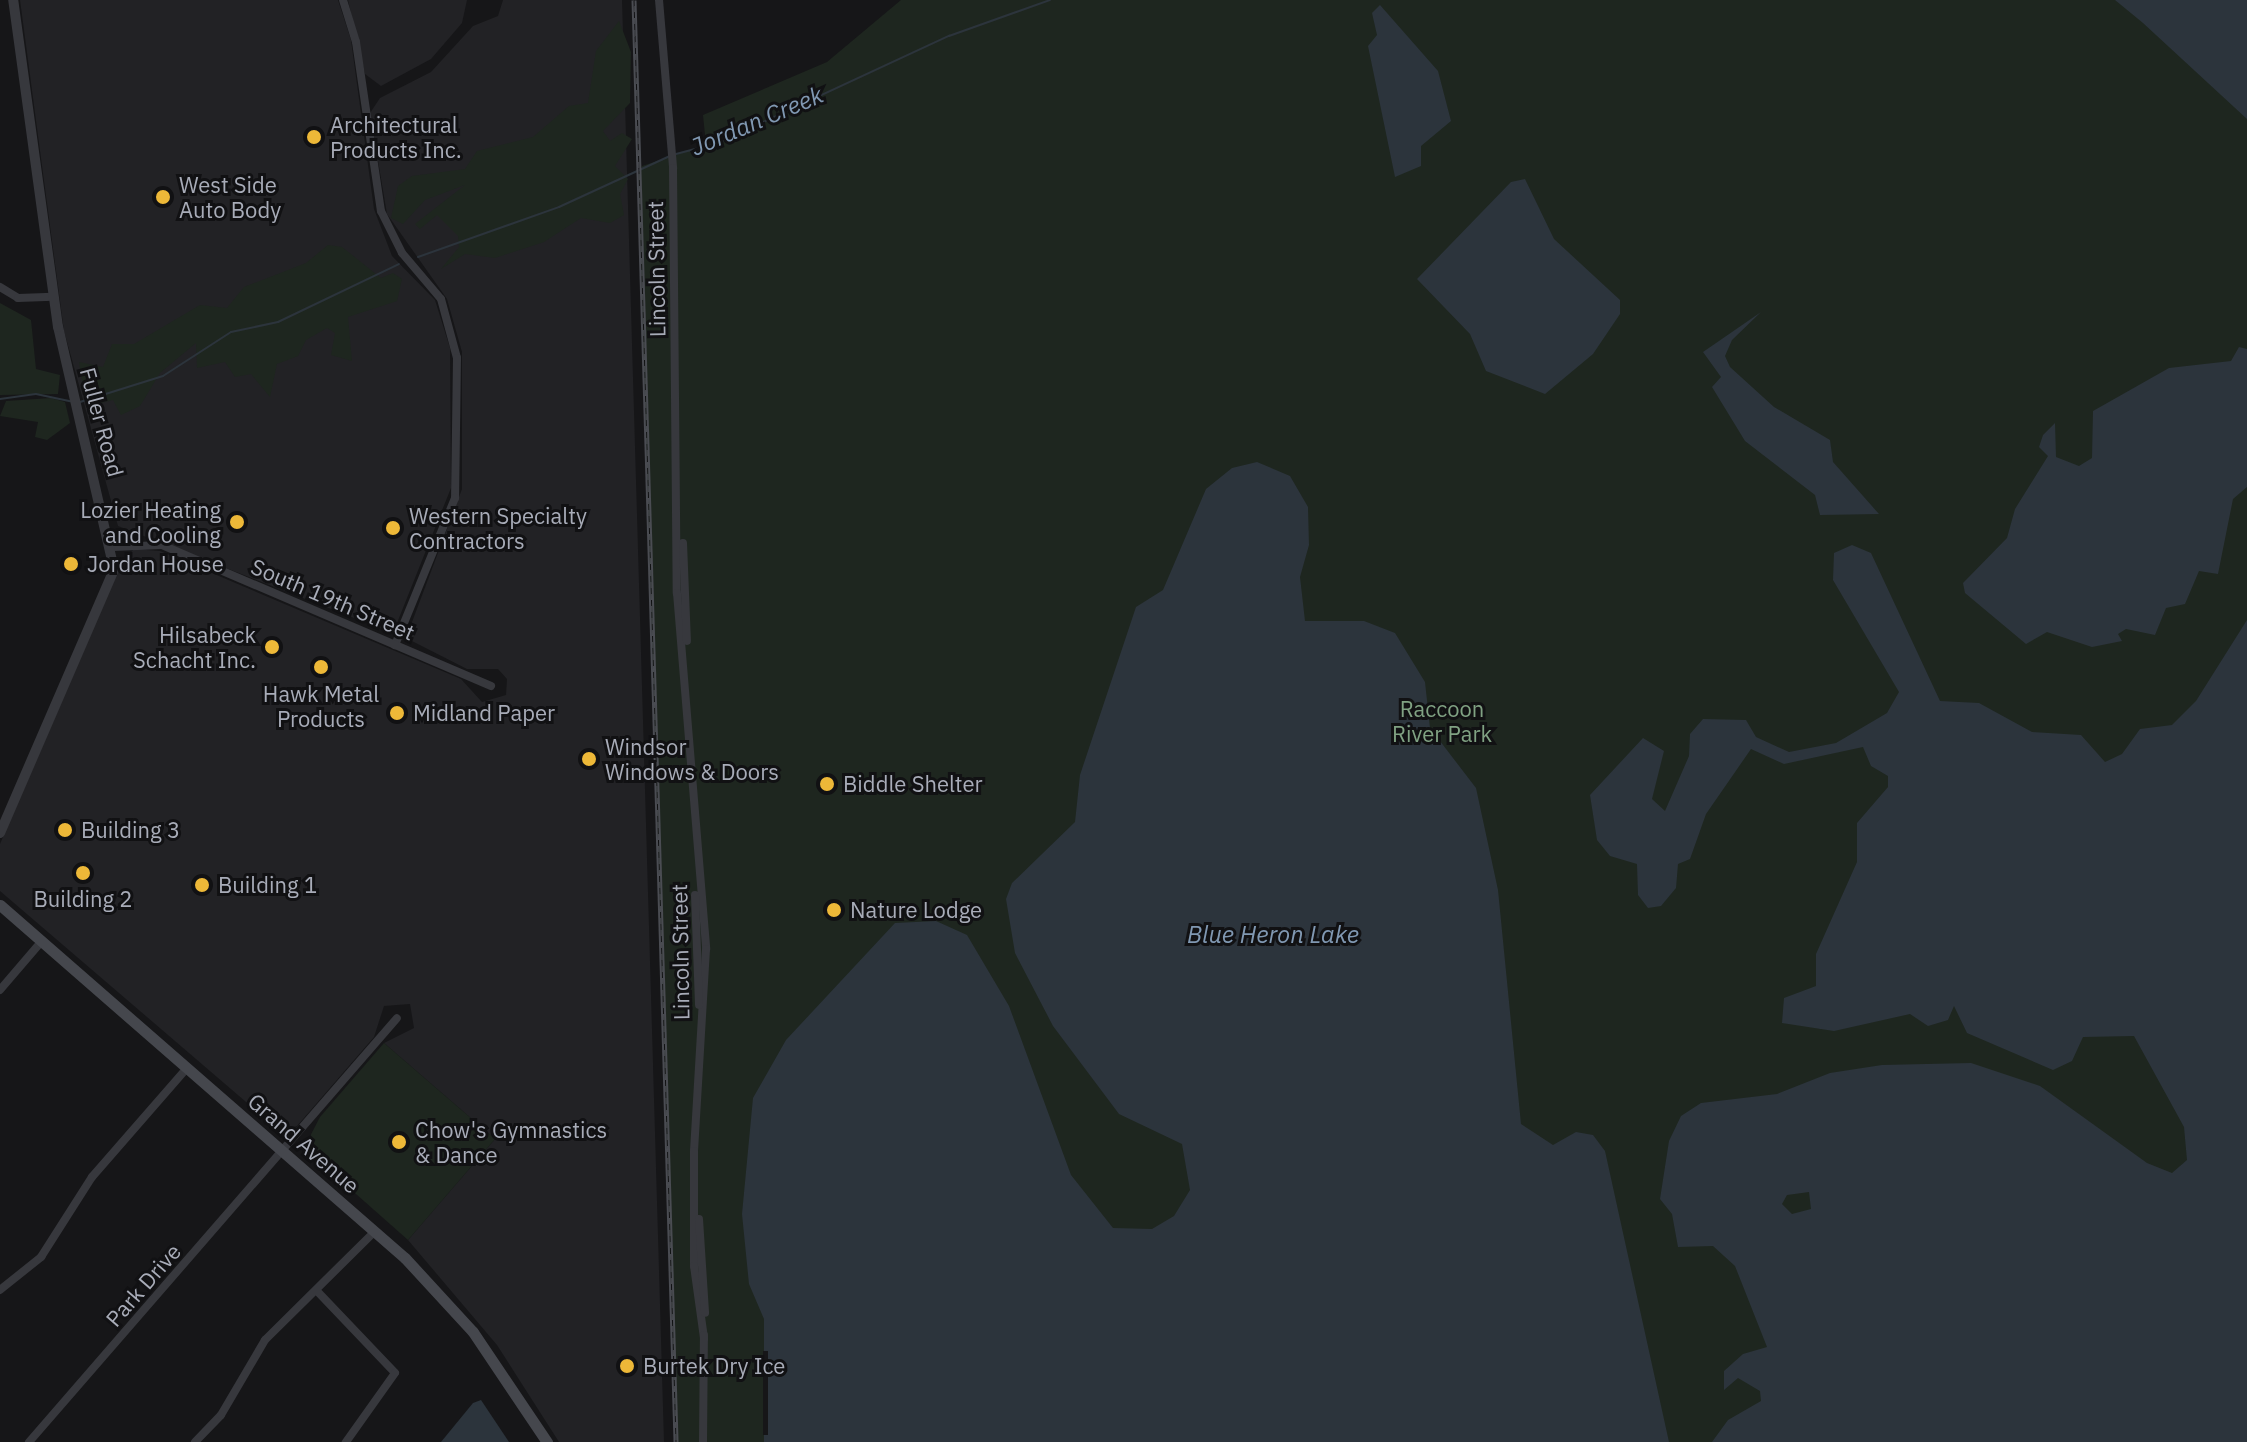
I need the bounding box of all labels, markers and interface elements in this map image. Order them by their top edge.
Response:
water label: Jordan Creek [687,80,827,162]
place label: Architectural Products Inc. [330,111,462,162]
marker: Architectural Products Inc. [305,128,323,146]
place label: West Side Auto Body [179,171,281,222]
marker: West Side Auto Body [154,188,172,206]
street label: Lincoln Street [642,201,670,337]
street label: Fuller Road [75,364,129,480]
place label: Lozier Heating and Cooling [80,496,221,548]
place label: Western Specialty Contractors [409,502,587,554]
marker: Lozier Heating and Cooling [228,513,246,531]
marker: Western Specialty Contractors [384,519,402,537]
place label: Jordan House [87,551,224,577]
street label: South 19th Street [247,553,419,645]
marker: Jordan House [62,555,80,573]
place label: Hilsabeck Schacht Inc. [133,621,256,672]
marker: Hilsabeck Schacht Inc. [263,638,281,656]
marker: Hawk Metal Products [312,658,330,676]
place label: Hawk Metal Products [263,680,379,732]
park label: Raccoon River Park [1392,695,1492,746]
place label: Midland Paper [413,700,555,726]
marker: Midland Paper [388,704,406,722]
place label: Windsor Windows & Doors [605,733,779,784]
marker: Windsor Windows & Doors [580,750,598,768]
place label: Biddle Shelter [843,771,983,797]
marker: Biddle Shelter [818,775,836,793]
place label: Building 3 [81,817,180,843]
marker: Building 3 [56,821,74,839]
marker: Building 2 [74,864,92,882]
place label: Building 1 [218,872,317,898]
marker: Building 1 [193,876,211,894]
street label: Lincoln Street [666,884,694,1020]
place label: Building 2 [33,886,133,912]
place label: Nature Lodge [850,897,982,923]
marker: Nature Lodge [825,901,843,919]
water label: Blue Heron Lake [1187,921,1359,949]
street label: Grand Avenue [243,1087,365,1199]
place label: Chow's Gymnastics & Dance [415,1116,607,1168]
marker: Chow's Gymnastics & Dance [390,1133,408,1151]
street label: Park Drive [100,1238,186,1332]
place label: Burtek Dry Ice [643,1353,785,1379]
marker: Burtek Dry Ice [618,1357,636,1375]

